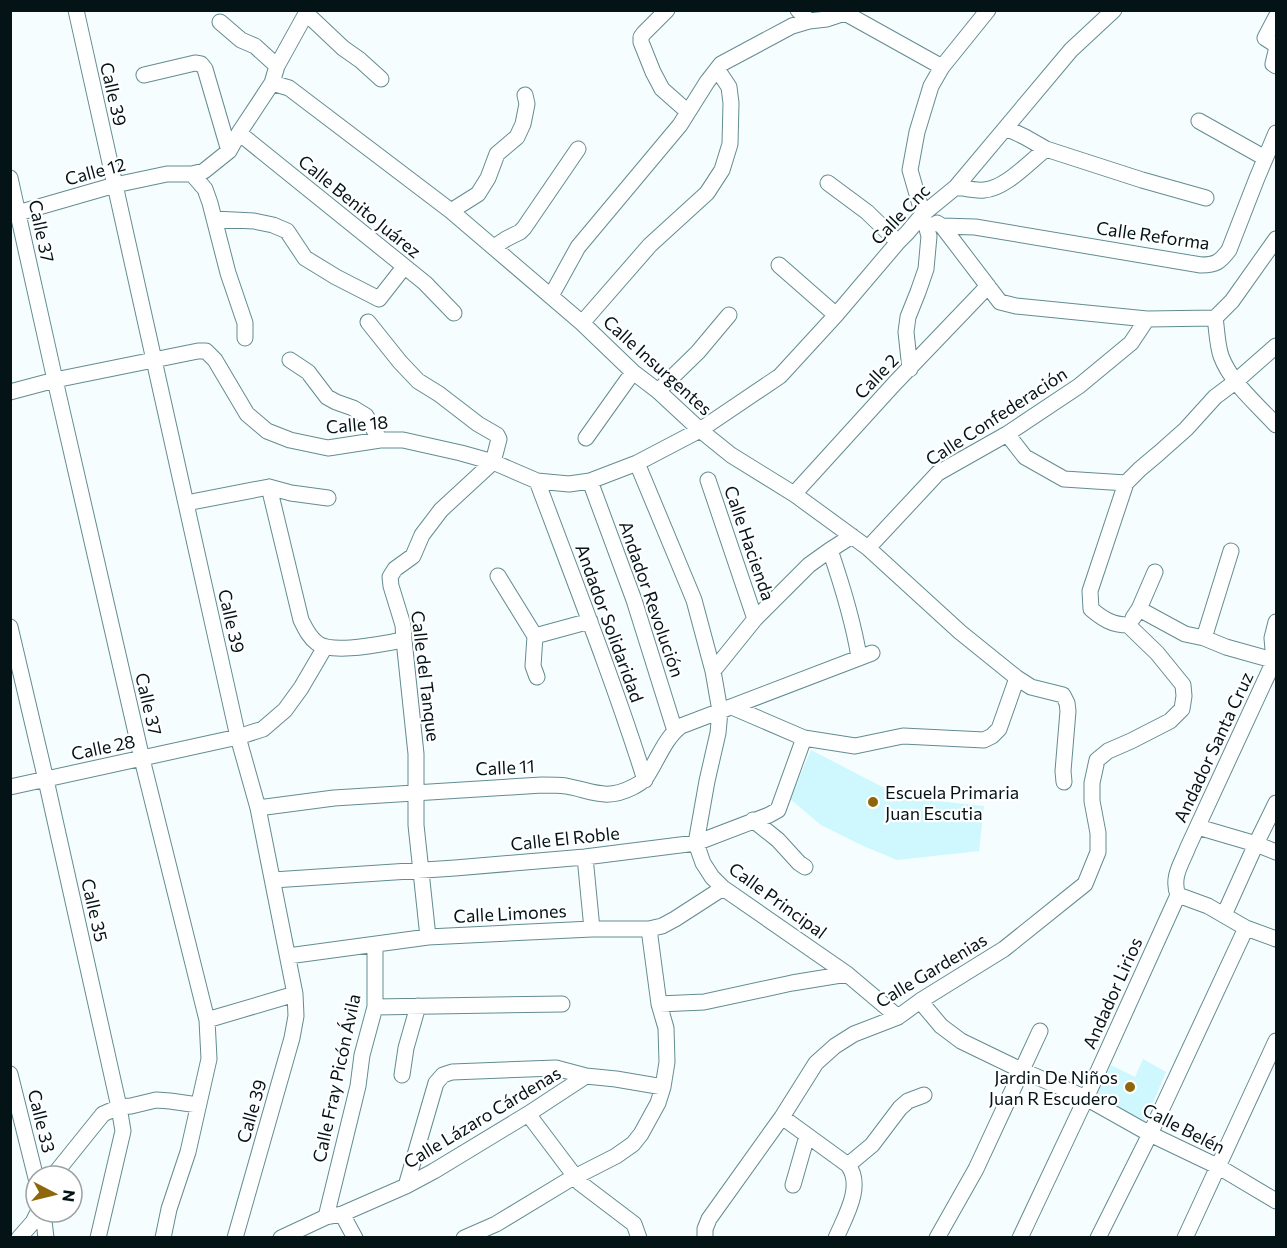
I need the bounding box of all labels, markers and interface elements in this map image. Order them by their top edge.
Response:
street label: Calle 39 [96,60,132,128]
street label: Calle Benito Juárez [294,150,426,262]
street label: Calle 12 [62,152,128,190]
street label: Calle Cnc [866,179,934,249]
street label: Calle 37 [25,198,59,264]
street label: Calle Reforma [1095,216,1211,254]
street label: Calle Insurgentes [599,310,717,420]
street label: Calle 2 [849,349,903,403]
street label: Calle Confederación [921,362,1071,470]
street label: Calle 18 [325,410,389,438]
street label: Calle Hacienda [720,483,780,603]
street label: Andador Revolución [615,518,689,680]
street label: Andador Solidaridad [571,541,649,705]
street label: Calle 39 [214,587,250,655]
street label: Calle del Tanque [407,609,445,743]
street label: Andador Santa Cruz [1169,668,1258,826]
street label: Calle 37 [131,671,167,737]
street label: Calle 28 [69,730,137,764]
street label: Calle 11 [475,754,535,780]
place label: Escuela Primaria Juan Escutia [885,781,1019,824]
marker: Escuela Primaria Juan Escutia [866,795,880,809]
street label: Calle El Roble [509,821,621,855]
street label: Calle Principal [725,857,831,943]
street label: Calle 35 [77,876,113,944]
street label: Calle Limones [453,899,567,927]
street label: Calle Gardenias [871,928,991,1012]
street label: Andador Lirios [1078,934,1146,1052]
street label: Calle Fray Picón Ávila [307,992,365,1164]
street label: Calle Lázaro Cárdenas [400,1061,564,1173]
place label: Jardin De Niños Juan R Escudero [989,1066,1118,1109]
street label: Calle 39 [231,1077,271,1145]
marker: Jardin De Niños Juan R Escudero [1123,1080,1137,1094]
street label: Calle 33 [24,1087,60,1155]
street label: Calle Belén [1139,1098,1229,1158]
north arrow [24,1164,84,1224]
text: N [59,1189,80,1203]

